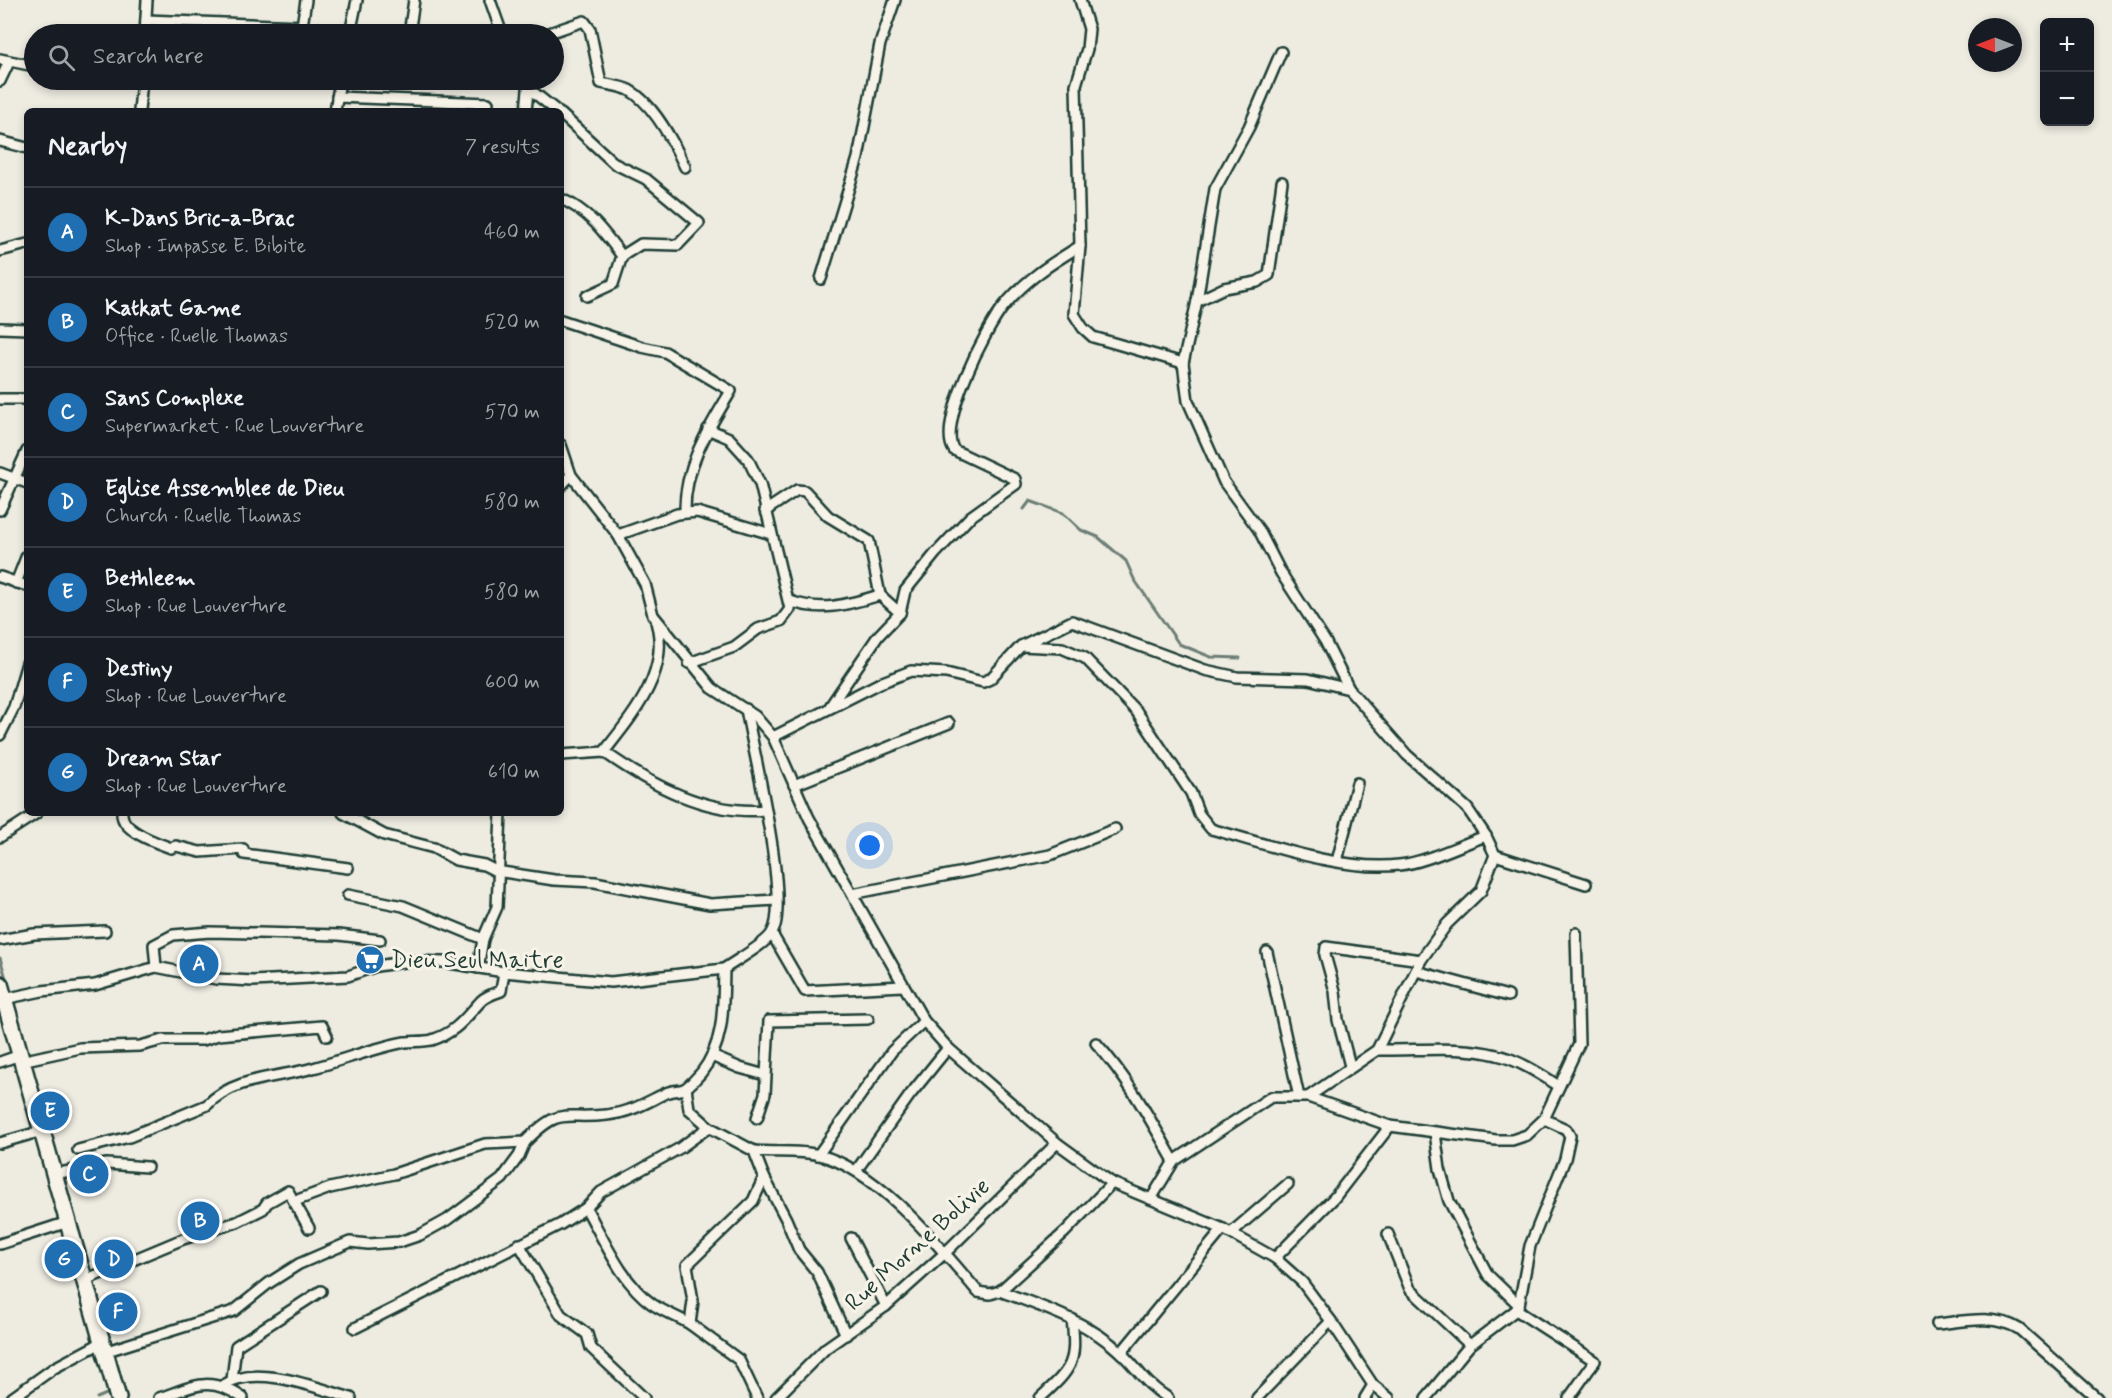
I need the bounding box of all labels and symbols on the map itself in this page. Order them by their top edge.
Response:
north arrow [1968,18,2022,72]
your location [855,831,884,860]
pin: A [180,942,218,986]
supermarket icon: Dieu Seul Maitre [354,944,386,976]
place label: Dieu Seul Maitre [391,945,564,976]
pin: E [31,1088,70,1134]
pin: C [70,1152,109,1196]
street label: Rue Morne Bolivie [839,1172,997,1318]
pin: B [180,1198,220,1244]
pin: G [44,1236,84,1282]
pin: D [94,1236,134,1282]
pin: F [98,1290,138,1334]

